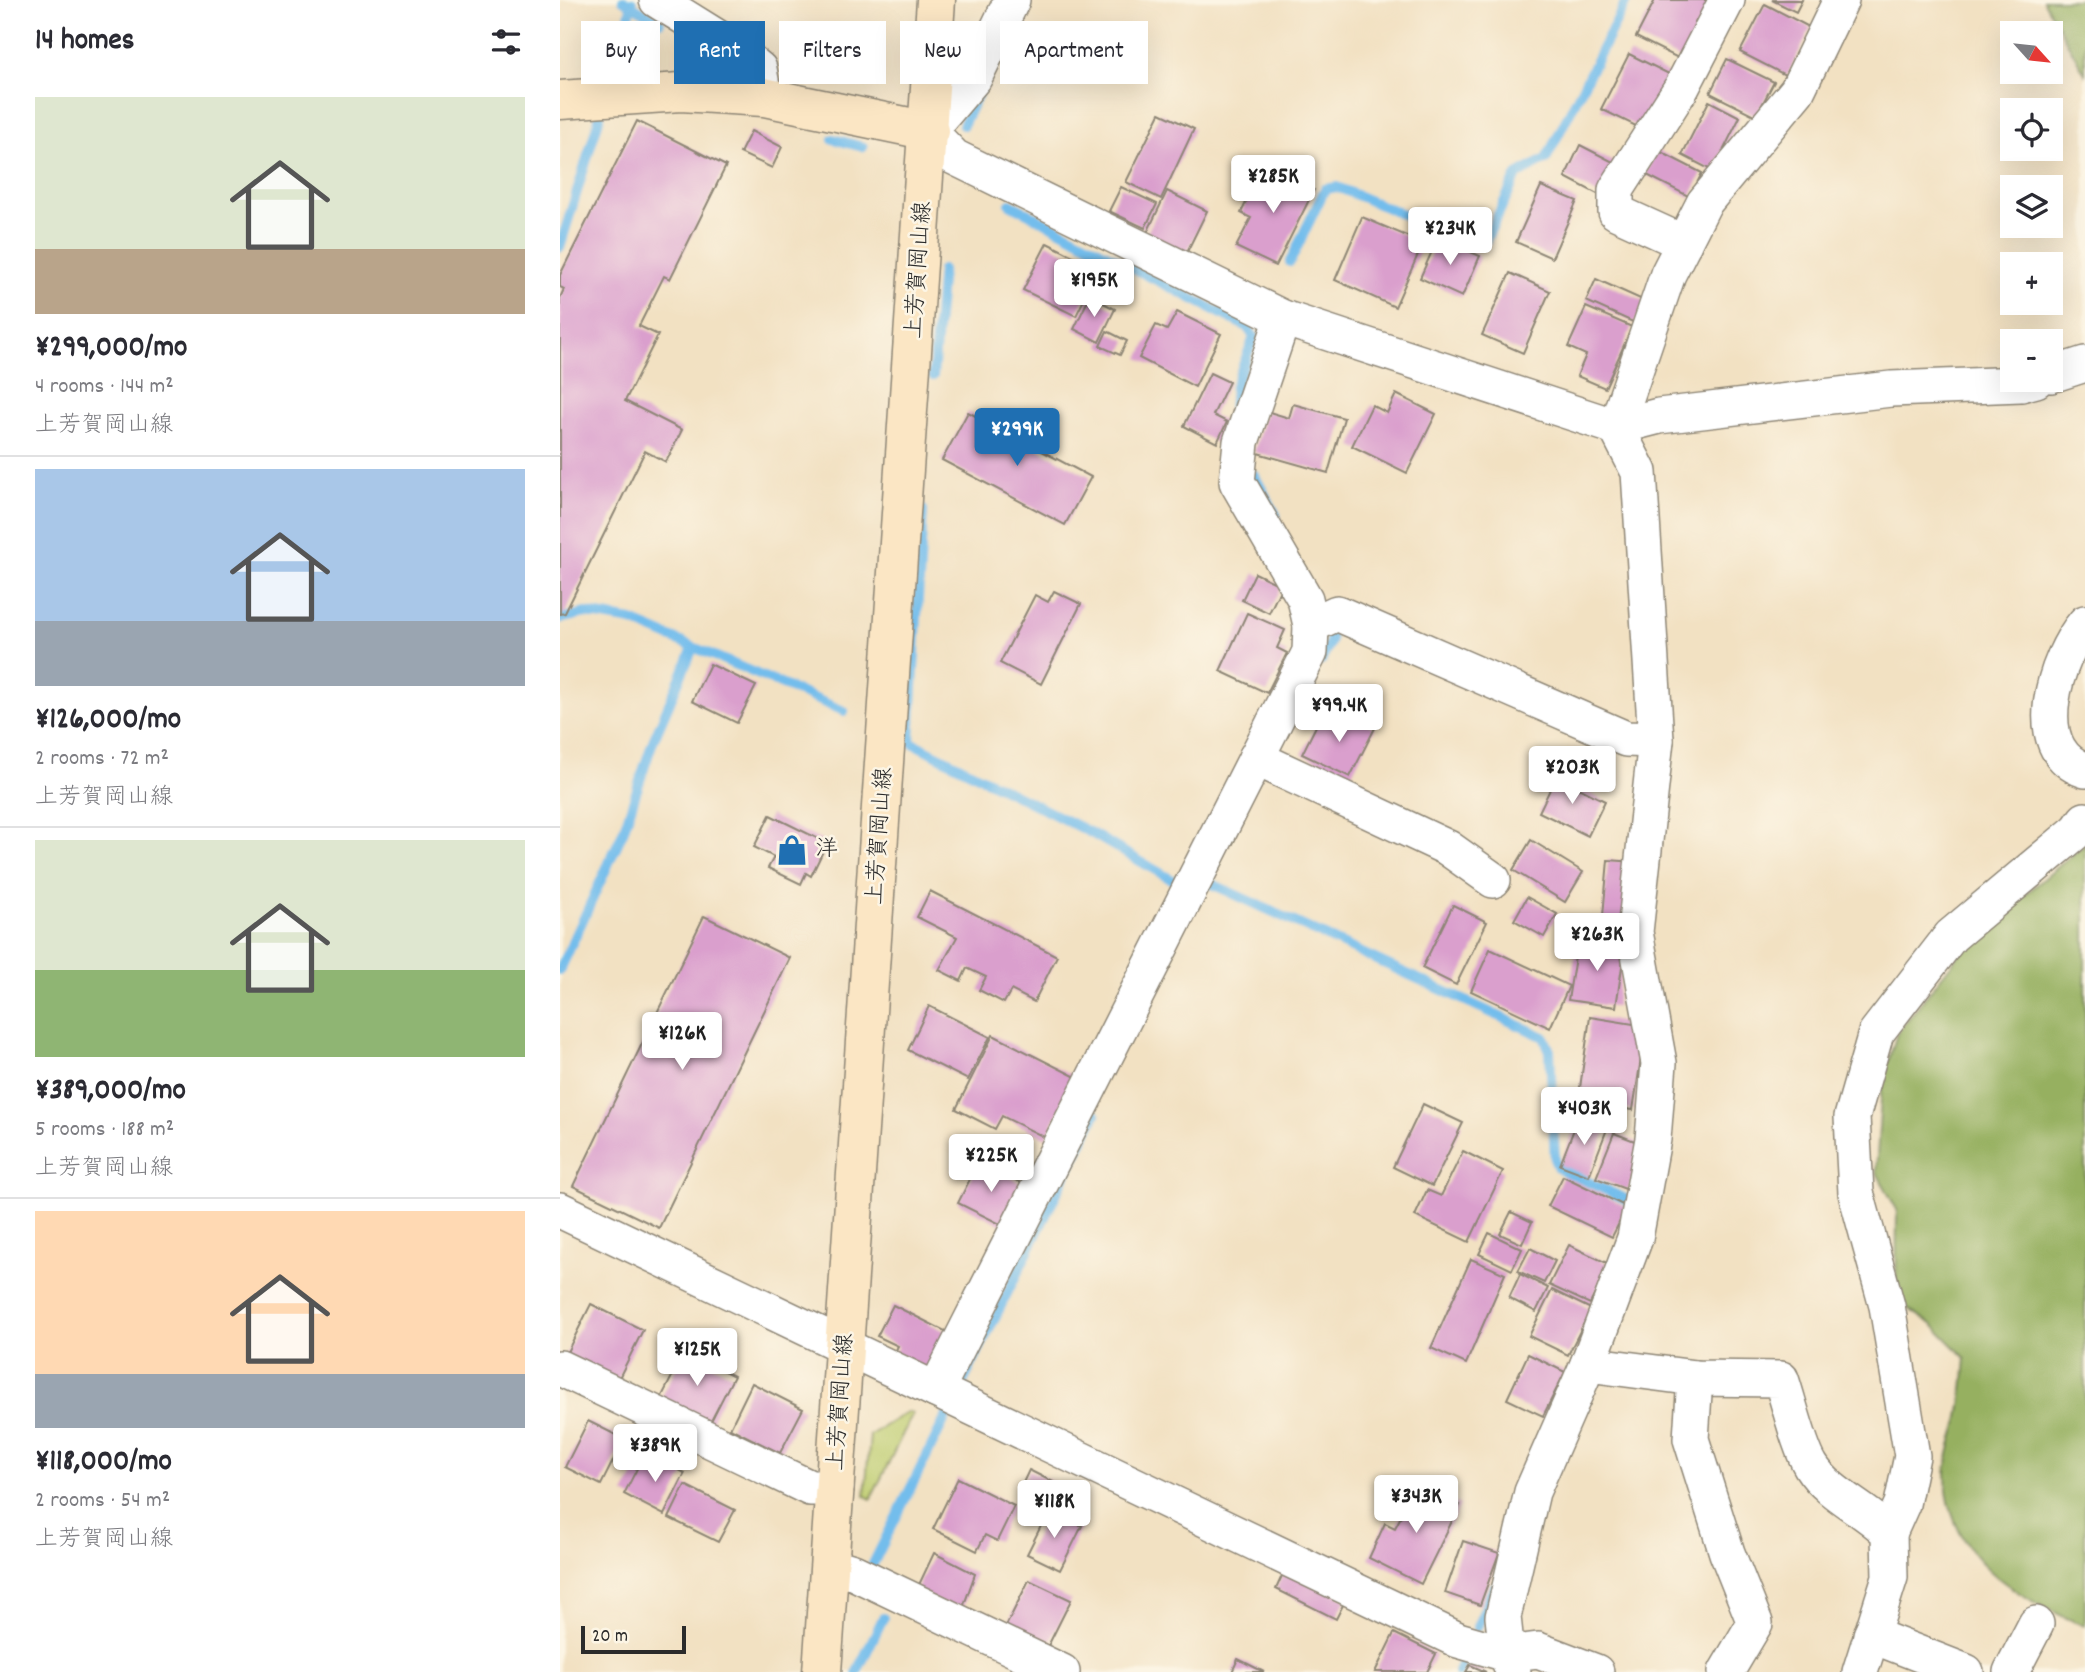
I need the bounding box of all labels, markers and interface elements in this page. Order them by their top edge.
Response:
text: 14 homes [35,21,134,64]
chip: Buy [581,21,660,84]
chip: Rent [674,21,765,84]
chip: Filters [779,21,886,84]
chip: New [900,21,986,84]
chip: Apartment [1000,21,1148,84]
north arrow [2000,21,2063,84]
map controls [2000,21,2063,392]
icon: filters [487,23,525,61]
button: locate [2000,98,2063,161]
icon: home [217,142,343,268]
pin: ¥285K [1224,156,1322,215]
text: ¥285K [1247,161,1299,194]
button: layers [2000,175,2063,238]
street label: 上芳賀岡山線 [899,200,941,340]
pin: ¥234K [1401,208,1499,267]
text: ¥234K [1424,213,1476,246]
button: + [2000,252,2063,315]
pin: ¥195K [1045,260,1143,319]
text: ¥195K [1070,265,1118,298]
text: ¥299,000/mo [35,328,187,371]
button: − [2000,329,2063,392]
text: 4 rooms · 144 m² [35,371,174,404]
pin: ¥299K [968,408,1066,468]
text: 上芳賀岡山線 [35,410,173,443]
text: ¥299K [991,414,1043,447]
icon: home [217,514,343,640]
pin: ¥99.4K [1282,684,1396,744]
text: ¥99.4K [1311,690,1367,723]
text: ¥126,000/mo [35,700,181,743]
text: 2 rooms · 72 m² [35,743,169,776]
pin: ¥203K [1523,746,1621,806]
text: ¥203K [1545,752,1599,785]
street label: 上芳賀岡山線 [860,766,902,906]
text: 上芳賀岡山線 [35,782,173,815]
shop icon: 洋 [775,833,809,867]
place label: 洋 [815,834,838,867]
icon: home [217,885,343,1011]
pin: ¥263K [1548,914,1646,973]
text: ¥263K [1570,919,1624,952]
pin: ¥126K [633,1012,731,1072]
text: ¥126K [658,1018,706,1051]
text: ¥389,000/mo [35,1071,186,1114]
pin: ¥403K [1535,1088,1633,1147]
text: ¥403K [1557,1093,1611,1126]
text: 5 rooms · 188 m² [35,1114,174,1147]
pin: ¥225K [942,1134,1040,1194]
text: ¥225K [965,1140,1017,1173]
text: 上芳賀岡山線 [35,1153,173,1186]
icon: home [217,1256,343,1382]
pin: ¥125K [648,1328,746,1388]
street label: 上芳賀岡山線 [821,1332,863,1472]
text: ¥125K [673,1334,721,1367]
pin: ¥389K [606,1424,704,1484]
text: ¥389K [629,1430,681,1463]
text: ¥118,000/mo [35,1442,172,1485]
pin: ¥343K [1367,1476,1465,1535]
pin: ¥118K [1005,1480,1103,1540]
text: ¥343K [1390,1481,1442,1514]
text: 2 rooms · 54 m² [35,1485,170,1518]
text: ¥118K [1033,1486,1075,1519]
text: 上芳賀岡山線 [35,1524,173,1557]
scale bar [581,1623,686,1655]
text: 20 m [592,1624,628,1651]

